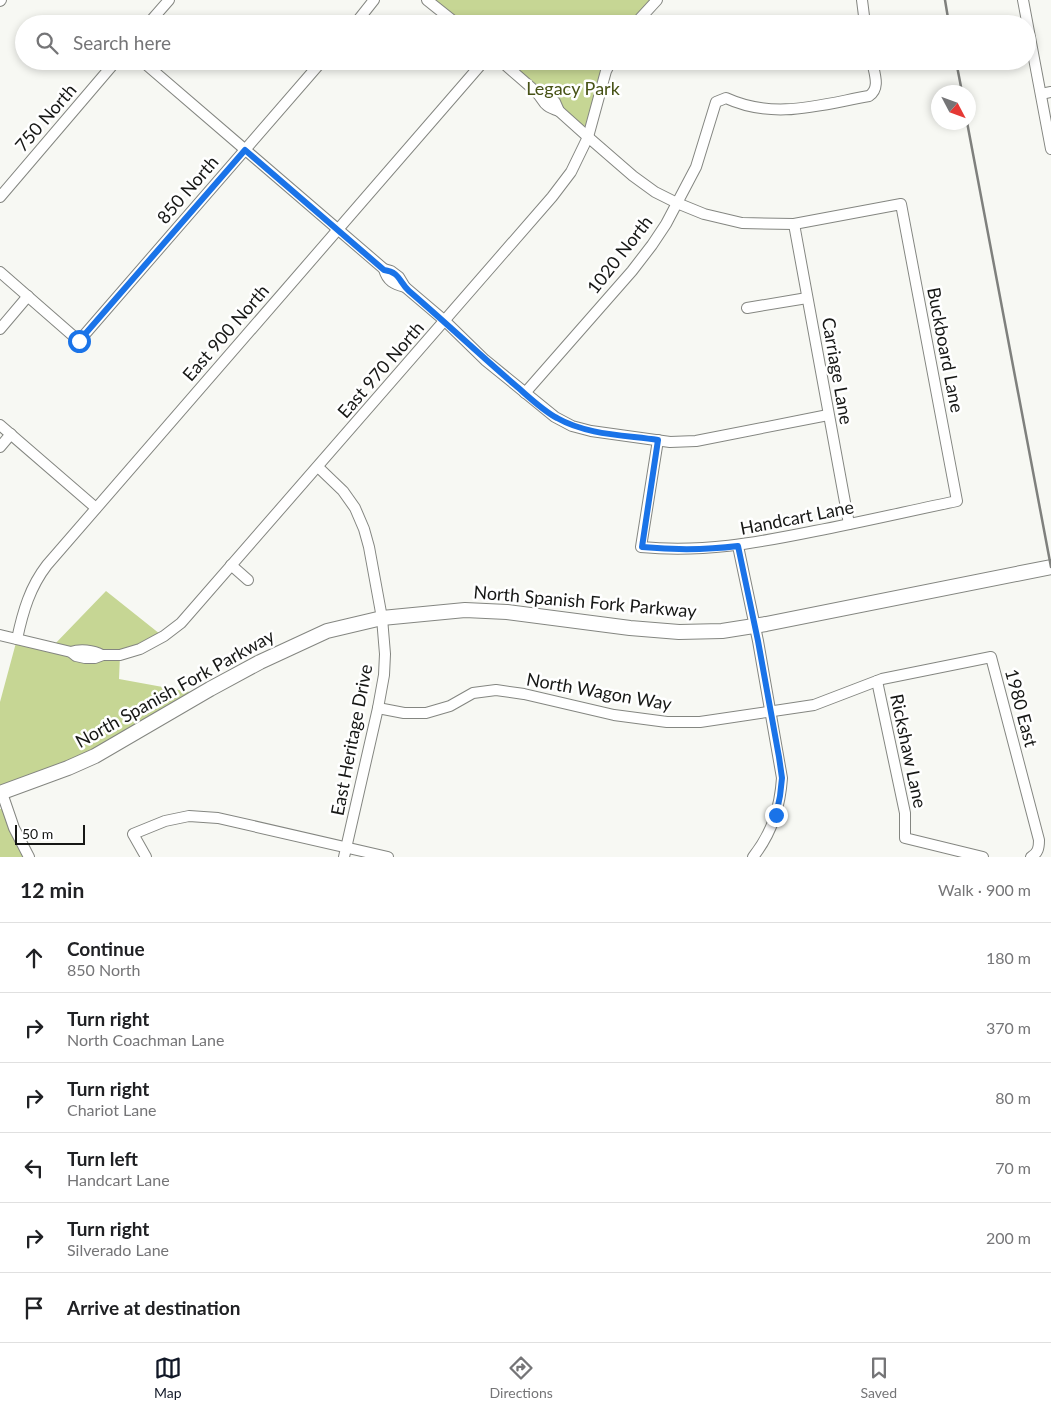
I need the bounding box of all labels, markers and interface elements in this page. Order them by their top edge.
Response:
search box [15,15,1036,70]
icon: search [33,29,61,57]
text: Search here [73,31,171,54]
park label: Legacy Park [526,77,621,99]
street label: 750 North [10,79,81,156]
north arrow [931,85,976,130]
street label: 850 North [152,151,223,228]
street label: 1020 North [582,211,657,298]
street label: East 900 North [177,280,273,385]
street label: Buckboard Lane [923,285,969,414]
street label: Carriage Lane [818,316,858,426]
street label: East 970 North [332,317,428,422]
route start [68,330,91,353]
street label: Handcart Lane [738,495,856,539]
street label: North Spanish Fork Parkway [473,580,698,622]
street label: North Spanish Fork Parkway [71,624,278,752]
street label: East Heritage Drive [326,662,376,817]
street label: 1980 East [1001,666,1043,750]
street label: North Wagon Way [525,667,674,715]
street label: Rickshaw Lane [886,692,932,810]
route end [765,804,788,827]
scale bar [15,822,85,845]
text: 50 m [22,825,53,842]
text: 12 min [20,877,84,902]
text: Walk · 900 m [938,880,1031,899]
text: Continue [67,937,145,960]
icon: ahead [20,944,48,972]
text: 180 m [986,948,1031,967]
text: 850 North [67,960,140,979]
text: Turn right [67,1007,149,1030]
icon: right [20,1014,48,1042]
text: 370 m [986,1018,1031,1037]
text: North Coachman Lane [67,1030,224,1049]
text: Turn right [67,1077,149,1100]
icon: right [20,1084,48,1112]
text: 80 m [995,1088,1031,1107]
text: Chariot Lane [67,1100,157,1119]
text: Turn left [67,1147,138,1170]
icon: left [20,1154,48,1182]
text: 70 m [995,1158,1031,1177]
text: Handcart Lane [67,1170,170,1189]
text: Turn right [67,1217,149,1240]
icon: right [20,1224,48,1252]
text: 200 m [986,1228,1031,1247]
text: Silverado Lane [67,1240,169,1259]
icon: arrive [20,1294,48,1322]
text: Arrive at destination [67,1296,240,1319]
tab: Map [154,1354,182,1401]
tab: Directions [490,1354,553,1401]
tab: Saved [861,1354,897,1401]

